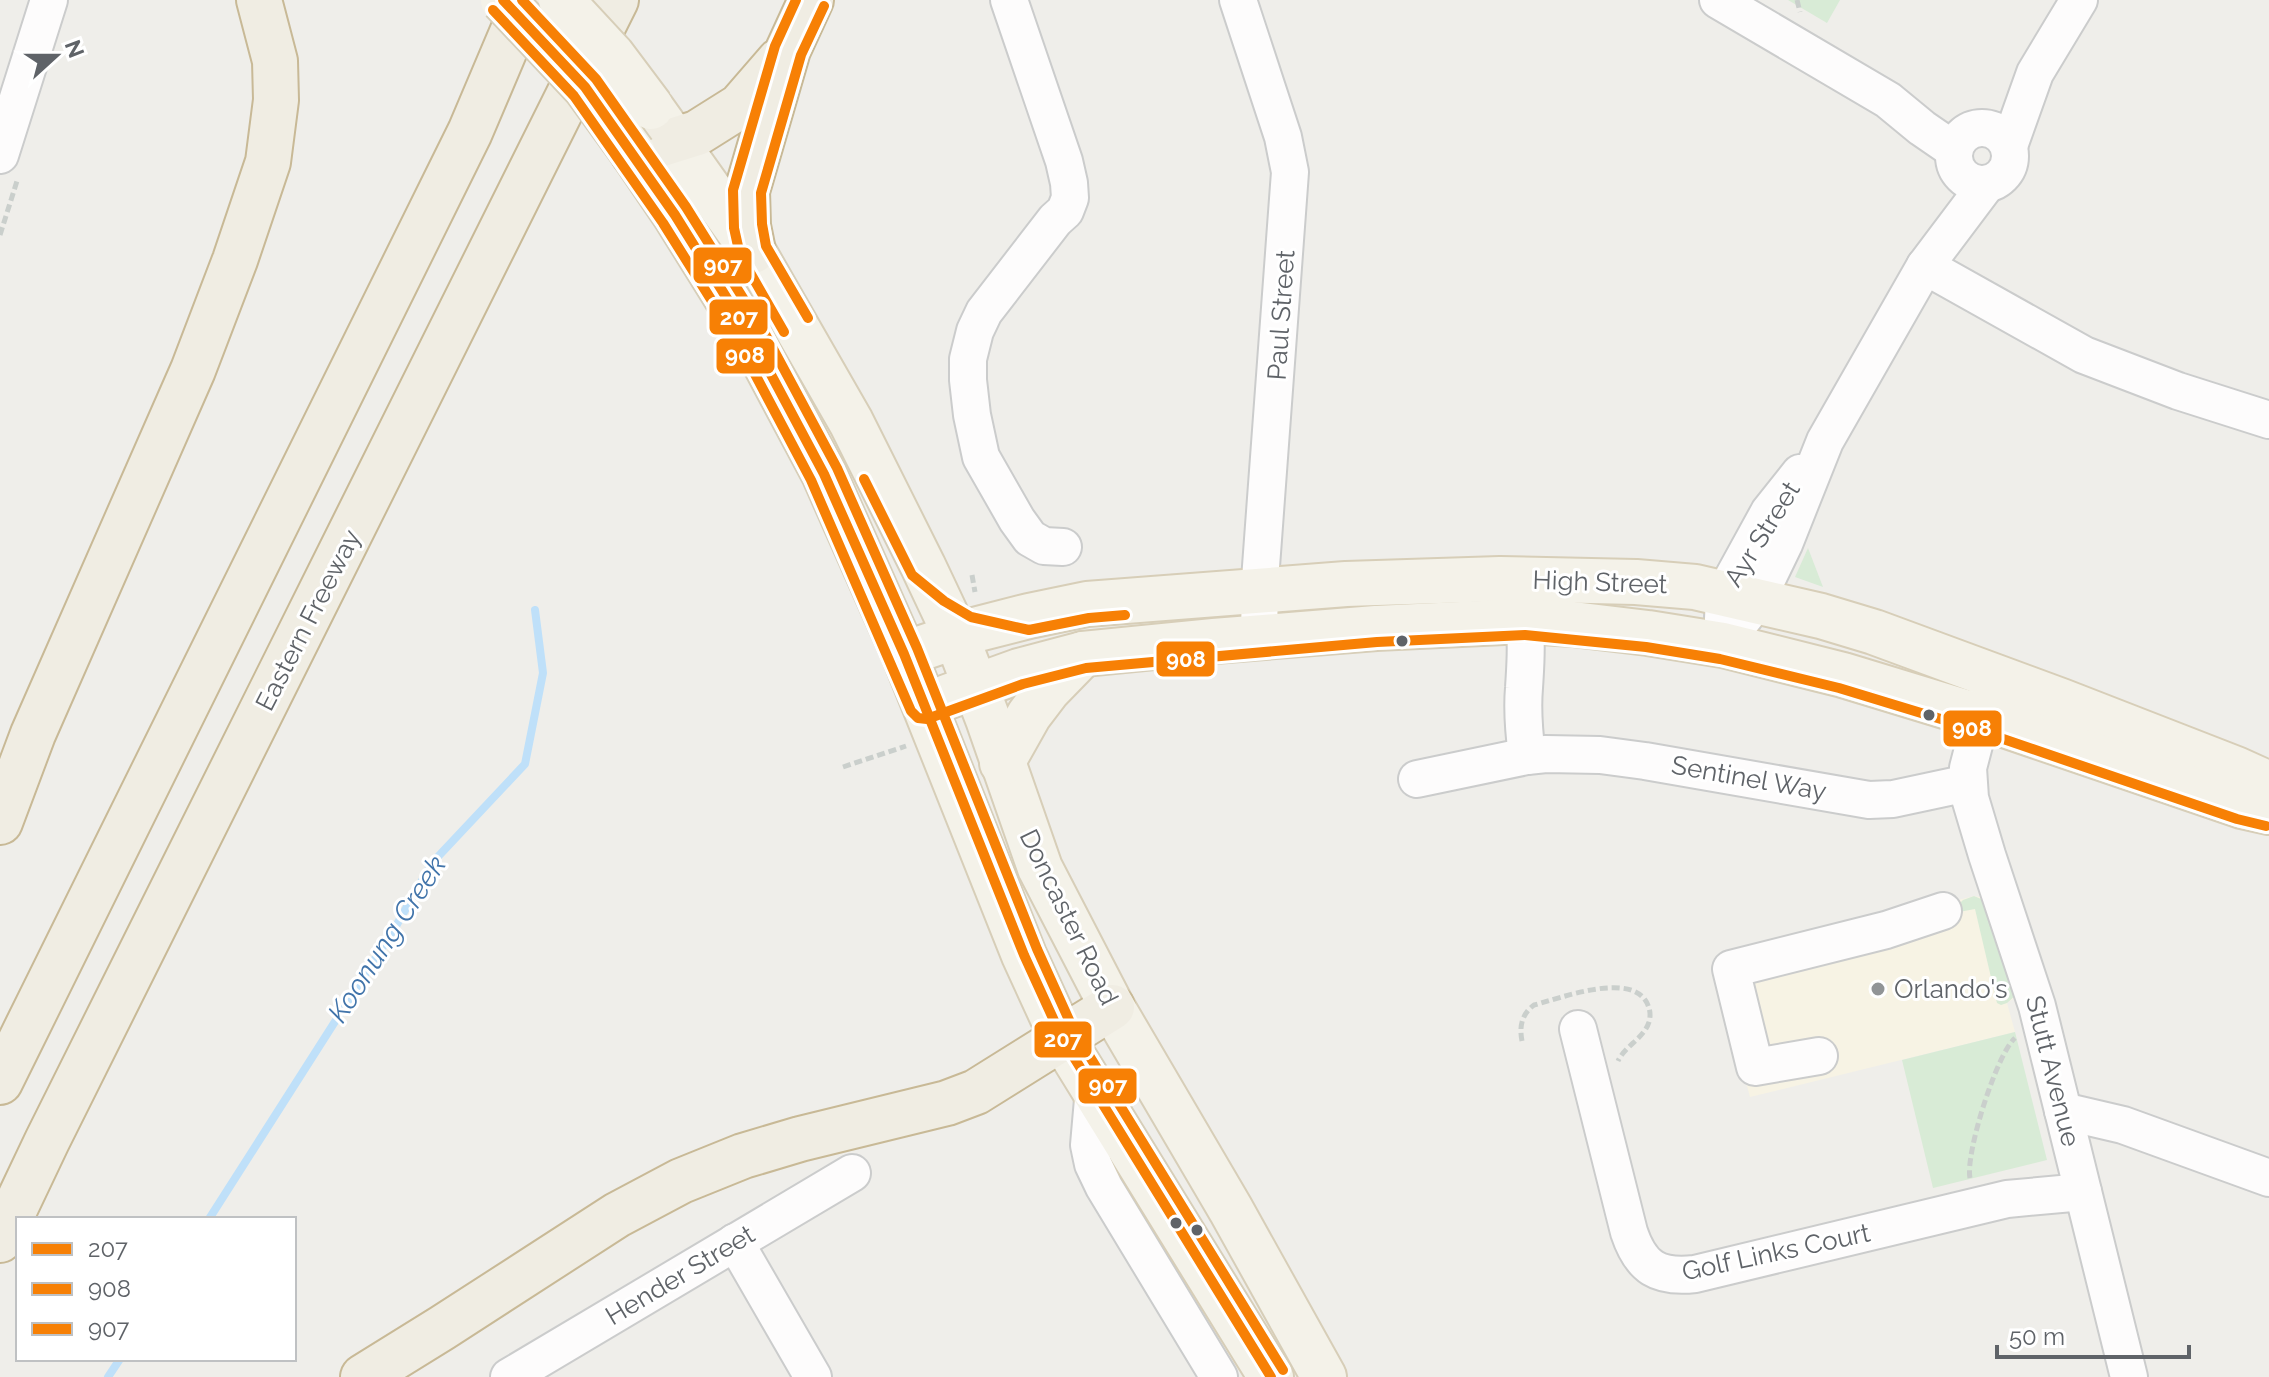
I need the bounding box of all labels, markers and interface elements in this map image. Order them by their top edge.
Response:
north arrow [16,16,96,96]
text: N [60,36,90,61]
line badge: 907 [692,246,753,285]
street label: Paul Street [1261,249,1301,381]
text: 907 [704,252,743,278]
line badge: 207 [708,298,769,336]
text: 207 [720,304,759,330]
line badge: 908 [715,337,776,375]
text: 908 [725,342,765,368]
street label: Ayr Street [1718,476,1806,592]
street label: Eastern Freeway [249,525,367,715]
street label: High Street [1532,565,1668,599]
unlabelled marker [1394,633,1410,649]
line badge: 908 [1155,640,1216,678]
text: 908 [1166,646,1206,672]
unlabelled marker [1921,707,1937,723]
line badge: 908 [1942,709,2003,748]
text: 908 [1952,715,1992,741]
street label: Sentinel Way [1669,750,1829,806]
street label: Doncaster Road [1014,824,1124,1010]
water label: Koonung Creek [321,850,453,1028]
place label: Orlando's [1894,974,2008,1004]
marker: Orlando's [1869,980,1887,998]
street label: Stutt Avenue [2020,993,2086,1149]
line badge: 207 [1033,1020,1093,1059]
text: 207 [1044,1026,1083,1052]
line badge: 907 [1077,1067,1138,1105]
text: 907 [1089,1072,1128,1098]
unlabelled marker [1168,1215,1184,1231]
legend [16,1217,296,1361]
street label: Golf Links Court [1679,1217,1873,1287]
street label: Hender Street [600,1219,760,1331]
unlabelled marker [1189,1222,1205,1238]
text: 207 [88,1234,128,1263]
text: 908 [88,1274,131,1303]
scale bar [1997,1309,2189,1359]
text: 907 [88,1314,130,1343]
text: 50 m [2009,1322,2065,1351]

